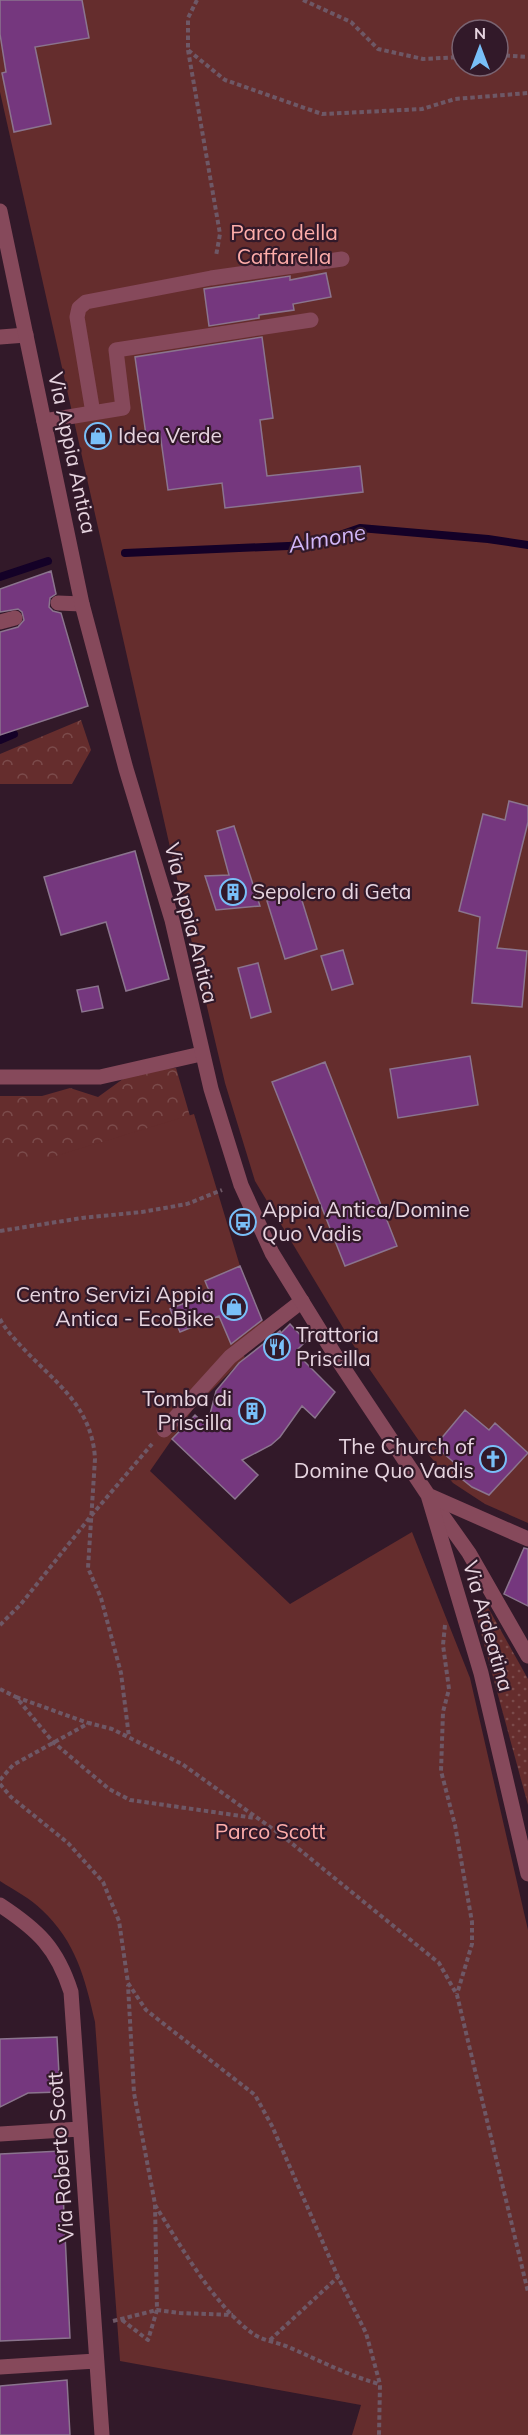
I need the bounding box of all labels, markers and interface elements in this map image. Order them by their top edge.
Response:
north arrow [450,18,510,78]
text: N [474,23,486,43]
park label: Parco della Caffarella [230,219,338,269]
street label: Via Appia Antica [43,370,103,536]
shop icon: Idea Verde [83,421,113,451]
place label: Idea Verde [118,422,222,448]
water label: Almone [285,517,368,559]
street label: Via Appia Antica [159,840,224,1006]
building icon: Sepolcro di Geta [218,877,248,907]
place label: Sepolcro di Geta [252,878,411,904]
place label: Appia Antica/Domine Quo Vadis [262,1196,470,1246]
bus stop icon: Appia Antica/Domine Quo Vadis [228,1207,258,1237]
place label: Centro Servizi Appia Antica - EcoBike [16,1281,214,1331]
shop icon: Centro Servizi Appia Antica - EcoBike [219,1292,249,1322]
place label: Trattoria Priscilla [296,1321,379,1371]
restaurant icon: Trattoria Priscilla [262,1332,292,1362]
place label: Tomba di Priscilla [142,1385,232,1435]
building icon: Tomba di Priscilla [237,1396,267,1426]
place label: The Church of Domine Quo Vadis [294,1433,475,1483]
church icon: The Church of Domine Quo Vadis [478,1444,508,1474]
street label: Via Ardeatina [458,1557,520,1694]
park label: Parco Scott [215,1818,325,1844]
street label: Via Roberto Scott [41,2071,79,2243]

